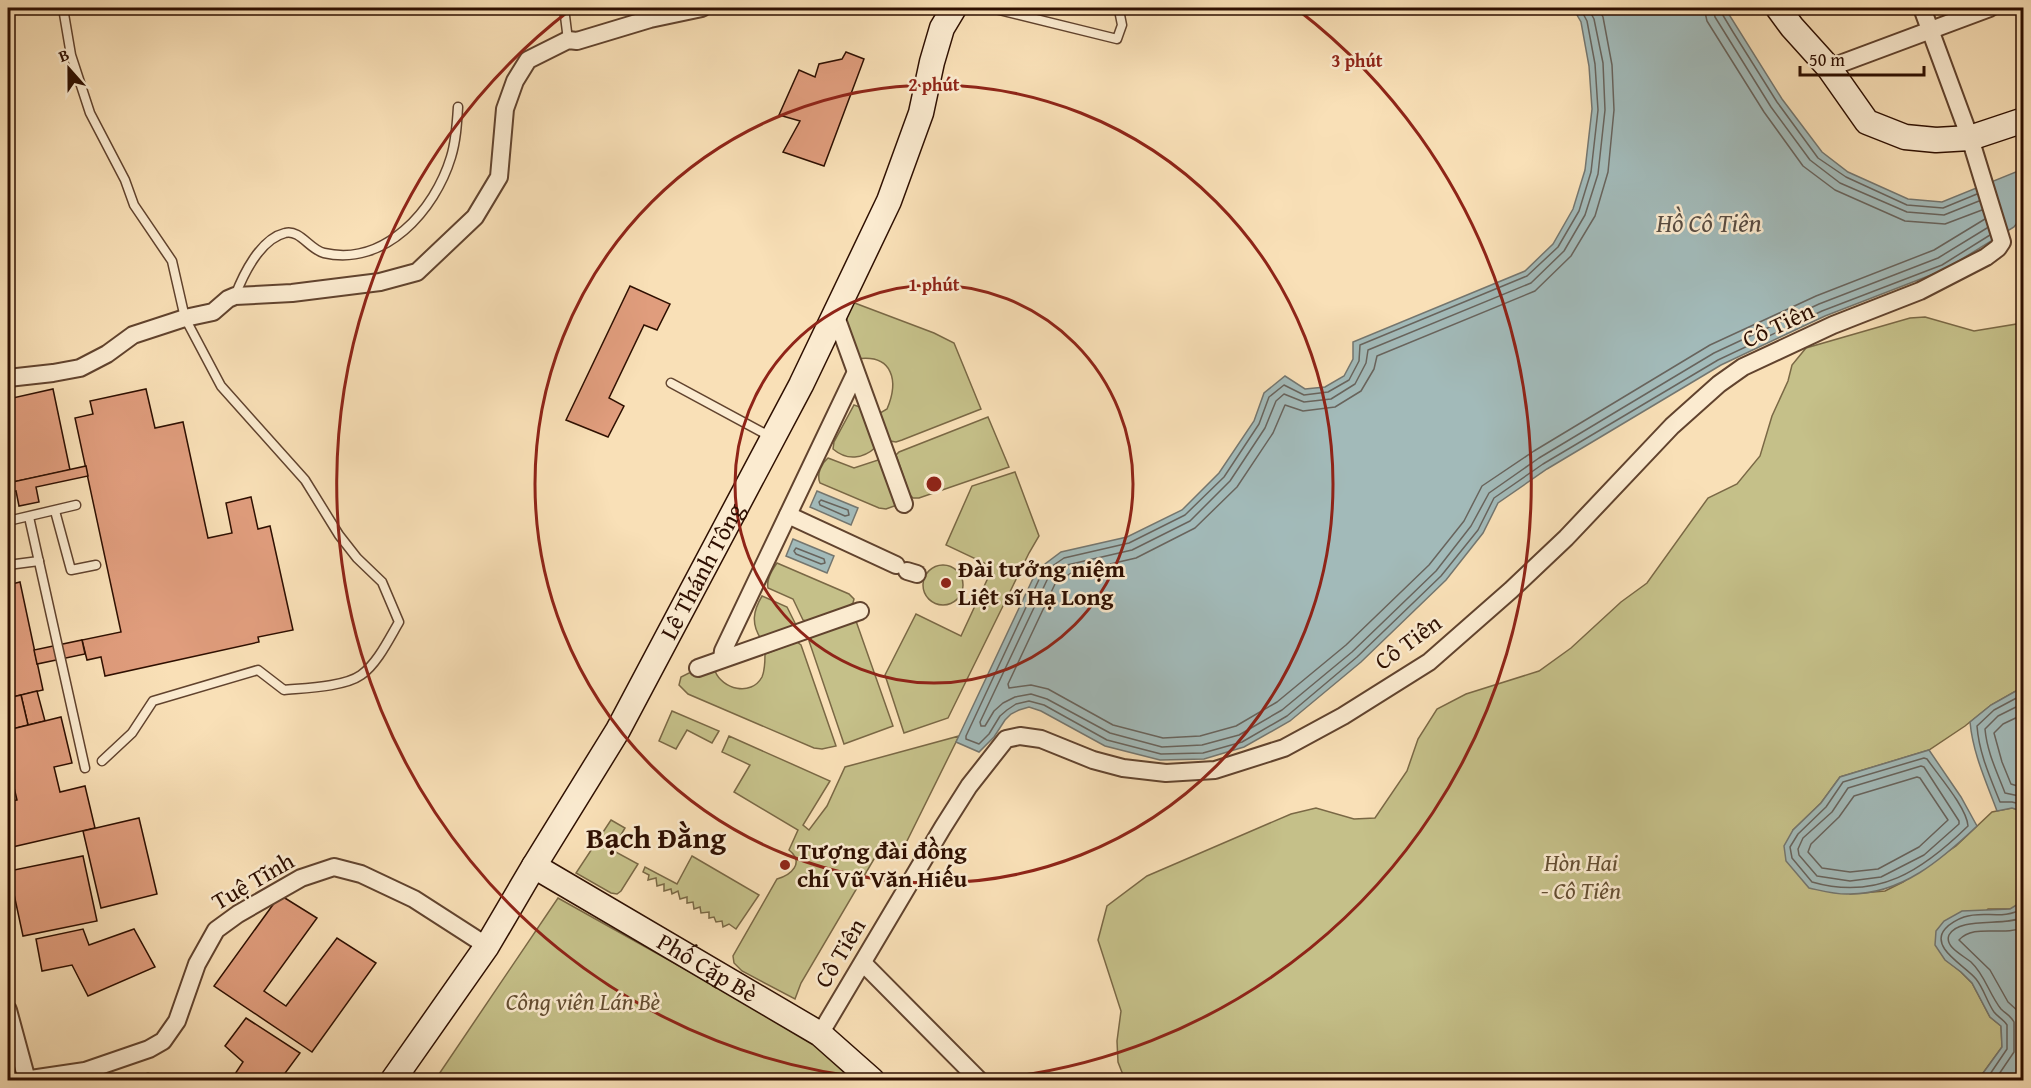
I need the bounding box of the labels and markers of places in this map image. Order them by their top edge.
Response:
centre of rings [924,474,944,494]
place label: Đài tưởng niệm Liệt sĩ Hạ Long [958,551,1126,614]
marker: Đài tưởng niệm Liệt sĩ Hạ Long [939,576,953,590]
place label: Tượng đài đồng chí Vũ Văn Hiếu [797,833,967,896]
marker: Tượng đài đồng chí Vũ Văn Hiếu [778,858,792,872]

